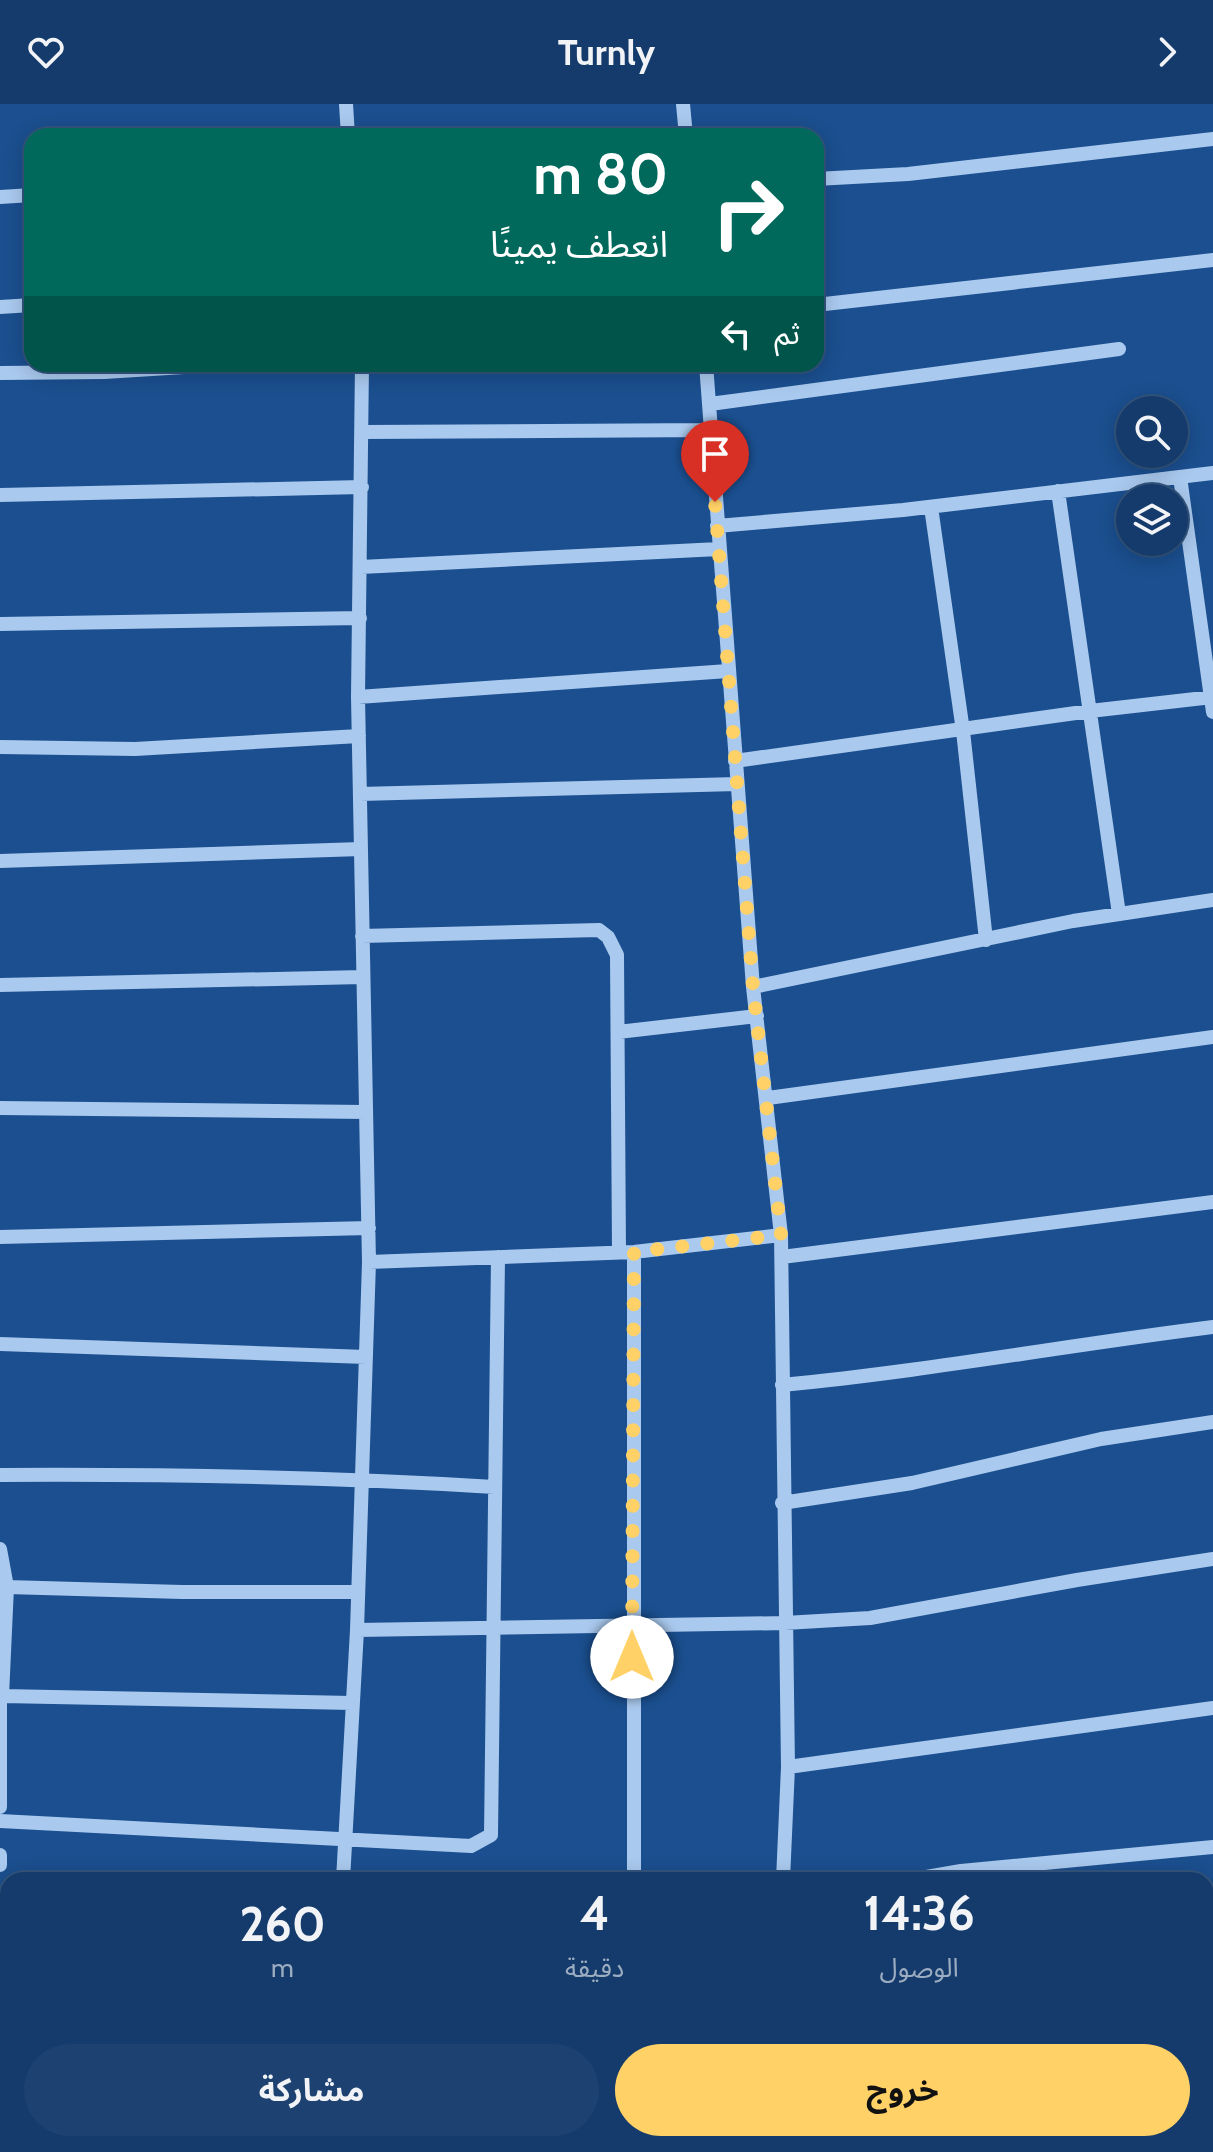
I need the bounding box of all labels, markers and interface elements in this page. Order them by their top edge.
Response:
icon: heart [24,30,68,74]
text: Turnly [558,30,655,74]
icon: forward [1145,30,1189,74]
text: 80 m [533,140,668,208]
icon: right [696,160,800,264]
text: انعطف يمينًا [490,222,668,266]
icon: left [714,312,758,356]
text: ثم [774,315,800,352]
map controls [1116,396,1188,556]
button: search [1116,396,1188,468]
pin [681,420,749,502]
icon: arrive [693,432,737,476]
button: layers [1116,484,1188,556]
position arrow [590,1615,674,1699]
text: 4 [580,1884,610,1942]
text: 14:36 [864,1884,975,1942]
text: 260 [239,1895,326,1953]
text: m [271,1952,294,1984]
text: دقيقة [565,1952,624,1984]
text: الوصول [880,1952,959,1984]
button: مشاركة [24,2044,599,2136]
button: خروج [615,2044,1190,2136]

